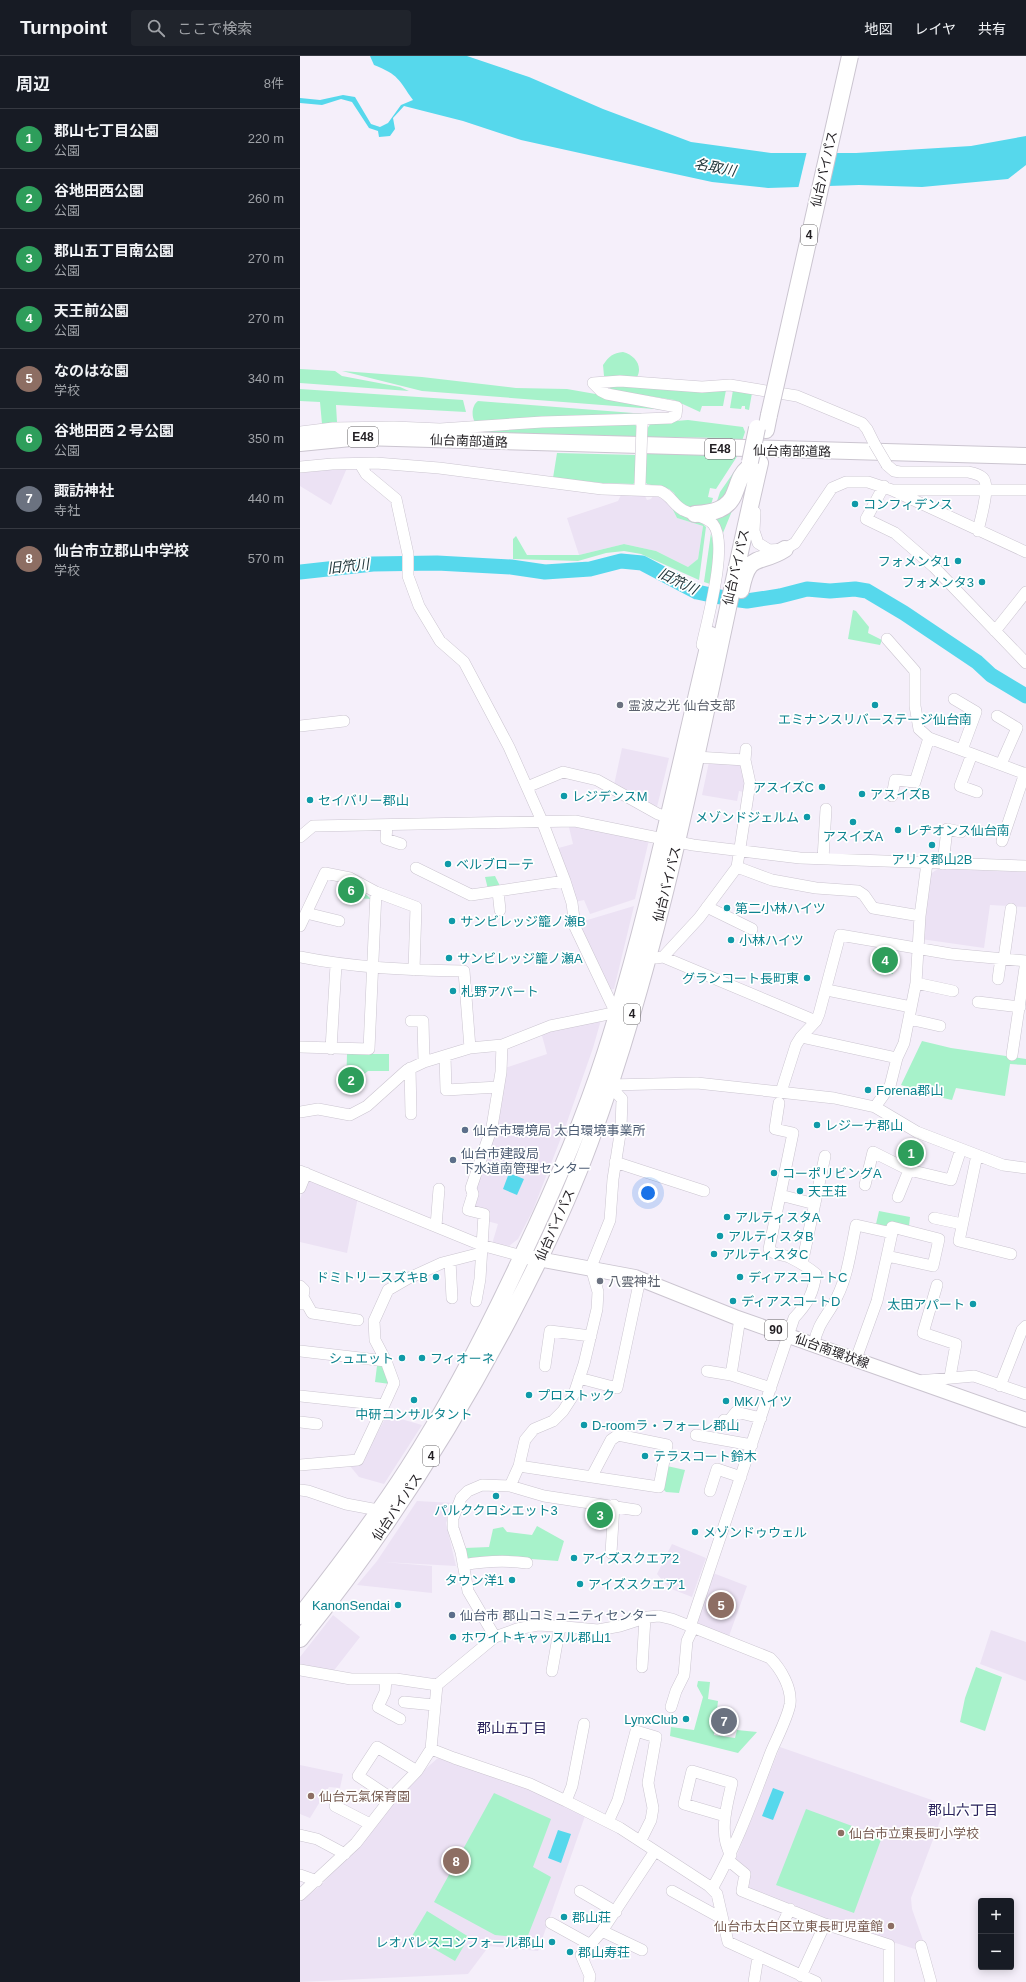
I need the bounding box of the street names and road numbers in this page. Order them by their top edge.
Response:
street label: 仙台バイパス [808,129,840,209]
road number: 4 [801,225,817,245]
road number: E48 [348,427,378,447]
street label: 仙台南部道路 [430,432,508,450]
road number: E48 [705,439,735,459]
street label: 仙台南部道路 [753,443,831,459]
street label: 仙台バイパス [720,527,752,607]
street label: 仙台バイパス [650,844,684,924]
road number: 4 [624,1004,640,1024]
street label: 仙台バイパス [532,1186,578,1264]
road number: 90 [765,1320,787,1340]
street label: 仙台南環状線 [793,1331,871,1371]
road number: 4 [423,1446,439,1466]
street label: 仙台バイパス [369,1471,425,1543]

